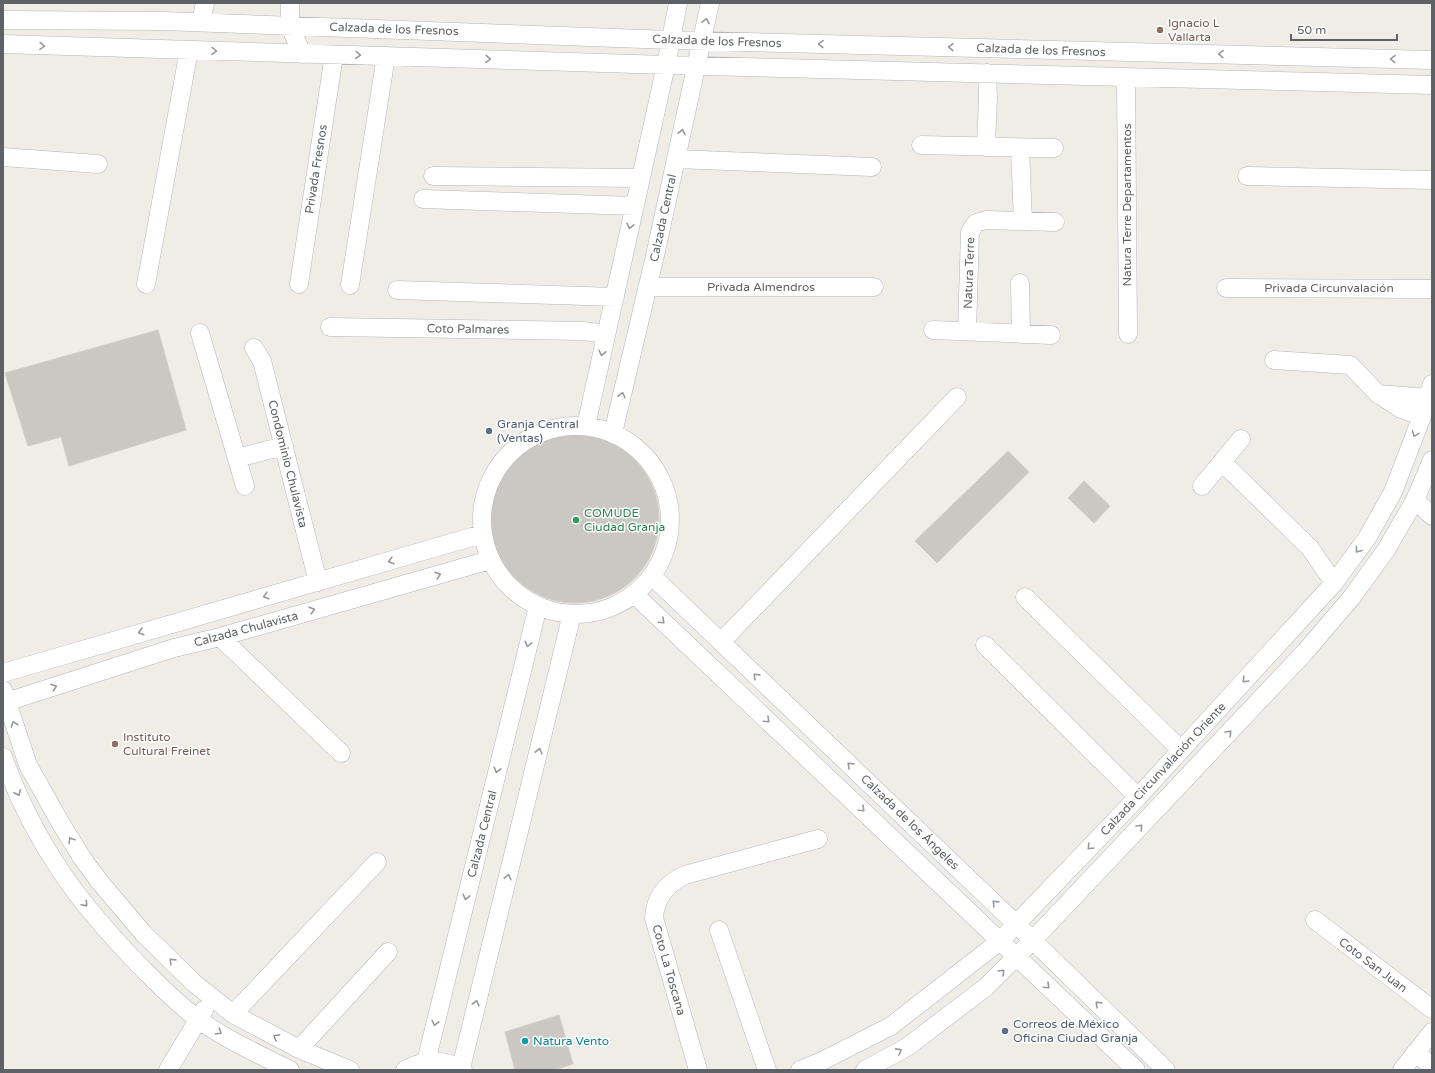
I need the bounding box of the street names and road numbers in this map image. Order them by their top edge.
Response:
street label: Calzada de los Fresnos [329,20,459,38]
street label: Calzada de los Fresnos [652,32,782,50]
street label: Calzada de los Fresnos [976,41,1106,59]
street label: Privada Fresnos [302,123,330,215]
street label: Natura Terre Departamentos [1120,123,1134,287]
street label: Calzada Central [647,173,679,263]
street label: Natura Terre [961,237,977,309]
street label: Privada Almendros [707,280,815,294]
street label: Privada Circunvalación [1264,281,1394,295]
street label: Coto Palmares [427,321,510,337]
street label: Condominio Chulavista [265,399,311,529]
street label: Calzada Chulavista [192,608,300,650]
street label: Calzada Circunvalación Oriente [1097,699,1229,839]
street label: Calzada de los Ángeles [858,771,962,873]
street label: Calzada Central [464,789,500,879]
street label: Coto La Toscana [649,923,689,1017]
street label: Coto San Juan [1336,935,1410,995]

